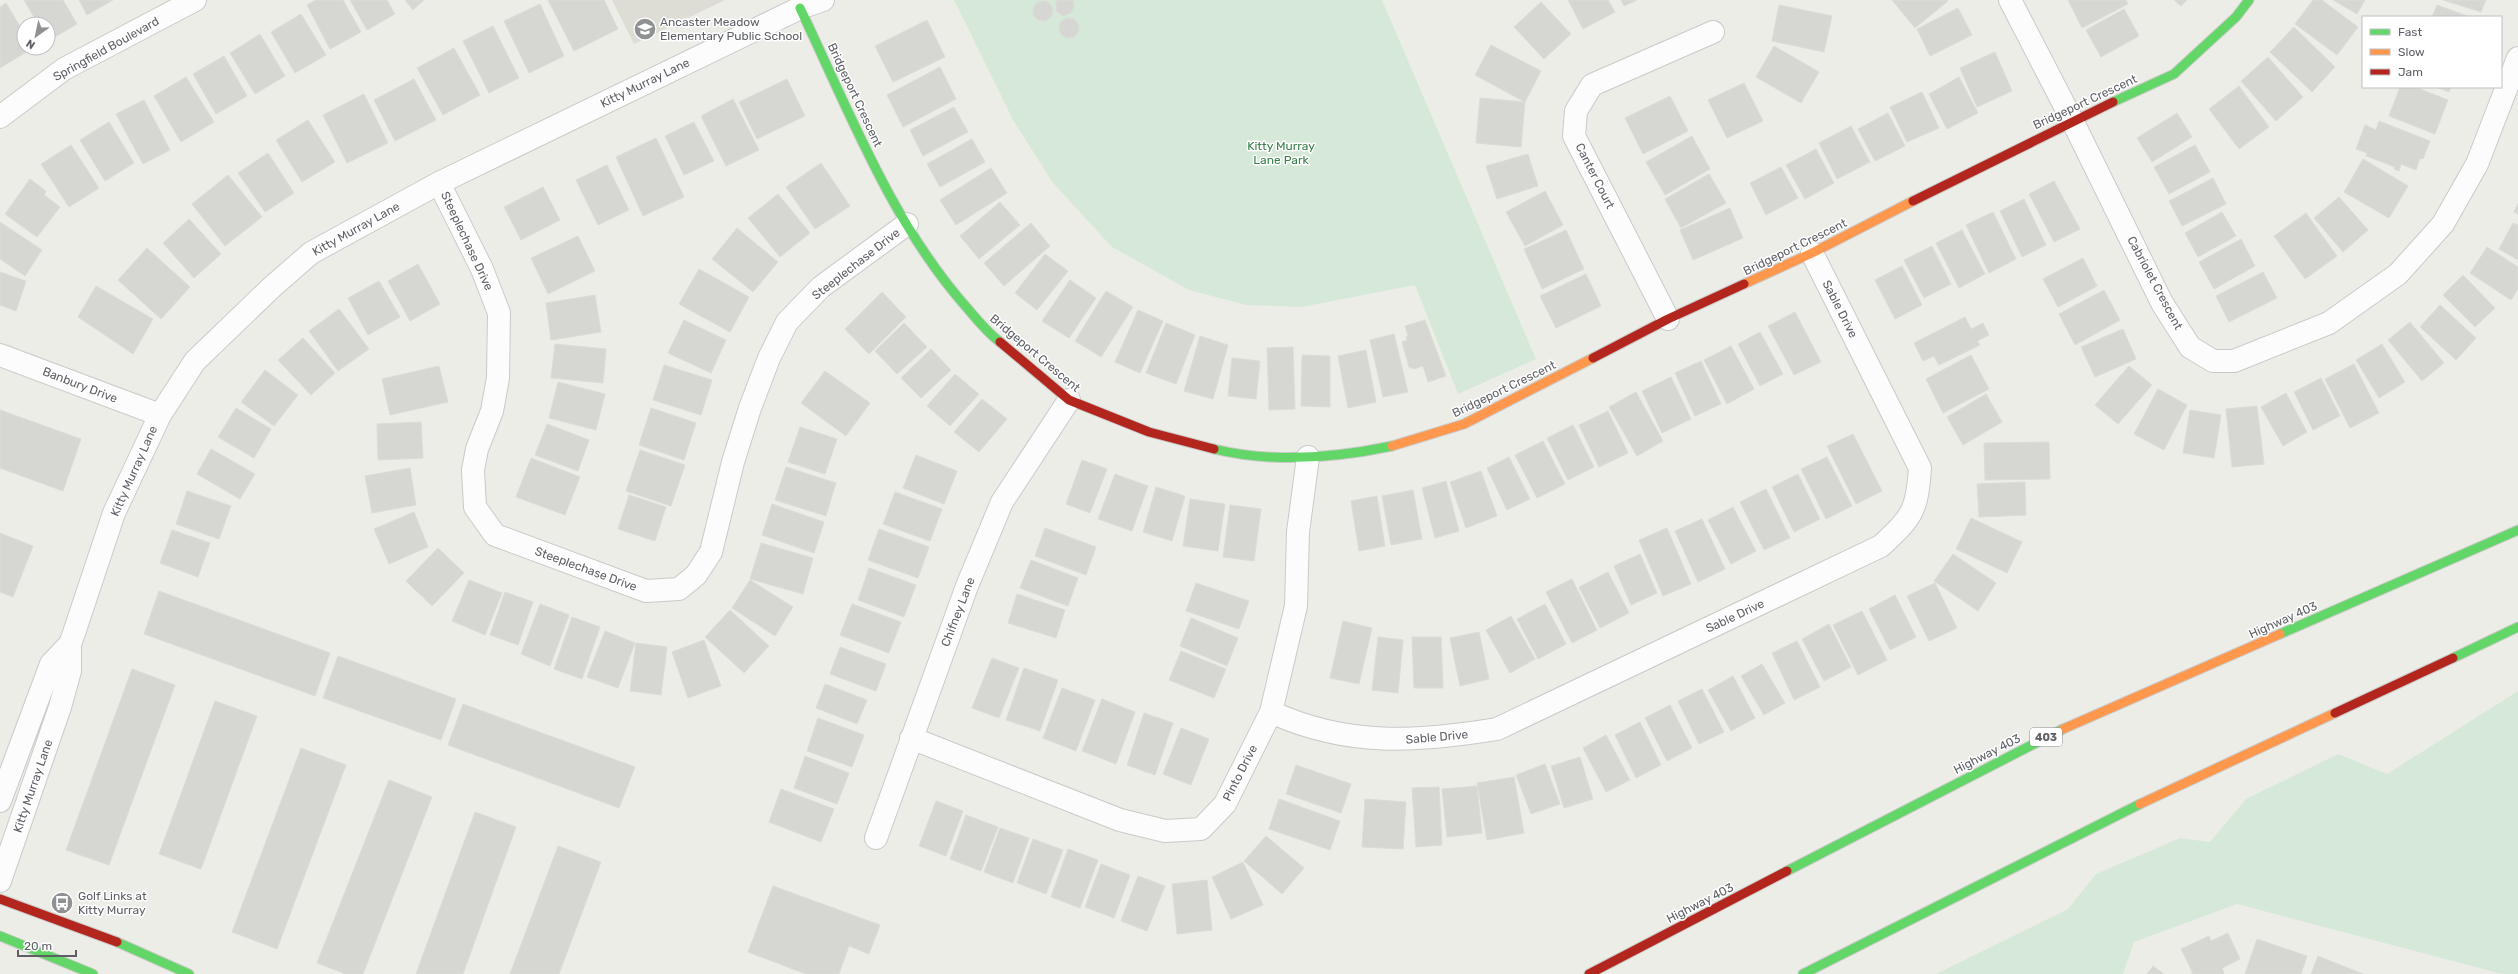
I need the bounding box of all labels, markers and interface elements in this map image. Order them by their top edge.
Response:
street label: Springfield Boulevard [51,14,161,84]
place label: Ancaster Meadow Elementary Public School [660,15,802,43]
north arrow [16,16,56,56]
school or university icon: Ancaster Meadow Elementary Public School [632,16,658,42]
legend [2362,16,2502,88]
text: Fast [2398,25,2422,39]
text: N [24,36,38,52]
street label: Bridgeport Crescent [825,41,885,150]
text: Slow [2398,45,2425,59]
street label: Kitty Murray Lane [598,55,692,111]
text: Jam [2398,65,2423,79]
street label: Bridgeport Crescent [2031,72,2140,132]
park label: Kitty Murray Lane Park [1247,139,1315,167]
street label: Canter Court [1572,141,1618,211]
street label: Steeplechase Drive [438,189,496,293]
street label: Kitty Murray Lane [310,199,402,259]
street label: Bridgeport Crescent [1741,216,1849,278]
street label: Steeplechase Drive [809,225,903,303]
street label: Cabriolet Crescent [2124,234,2186,332]
street label: Sable Drive [1820,278,1861,340]
street label: Bridgeport Crescent [987,311,1083,395]
street label: Bridgeport Crescent [1450,358,1558,420]
street label: Banbury Drive [41,364,120,406]
street label: Kitty Murray Lane [108,423,160,518]
street label: Steeplechase Drive [533,544,639,594]
street label: Chifney Lane [938,575,978,649]
street label: Sable Drive [1704,596,1767,636]
street label: Highway 403 [2247,599,2319,641]
street label: Sable Drive [1405,727,1469,747]
road number: 403 [2030,728,2062,746]
street label: Highway 403 [1951,731,2023,777]
street label: Kitty Murray Lane [10,737,56,834]
street label: Pinto Drive [1220,742,1260,803]
street label: Highway 403 [1664,880,1736,926]
place label: Golf Links at Kitty Murray [78,889,147,917]
bus stop icon: Golf Links at Kitty Murray [49,890,75,916]
scale bar [18,932,76,958]
text: 20 m [24,939,52,953]

